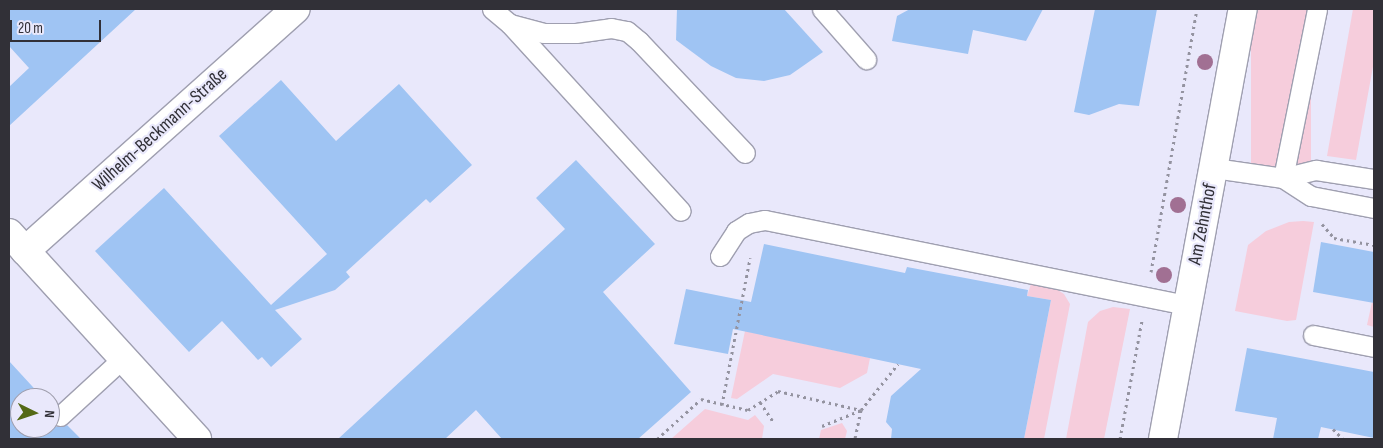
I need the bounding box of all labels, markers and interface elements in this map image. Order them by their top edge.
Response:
scale bar [12,10,104,42]
text: 20 m [18,19,43,38]
street label: Wilhelm-Beckmann-Straße [88,63,232,197]
street label: Am Zehnthof [1184,181,1222,267]
north arrow [10,388,60,438]
text: N [41,410,58,418]

